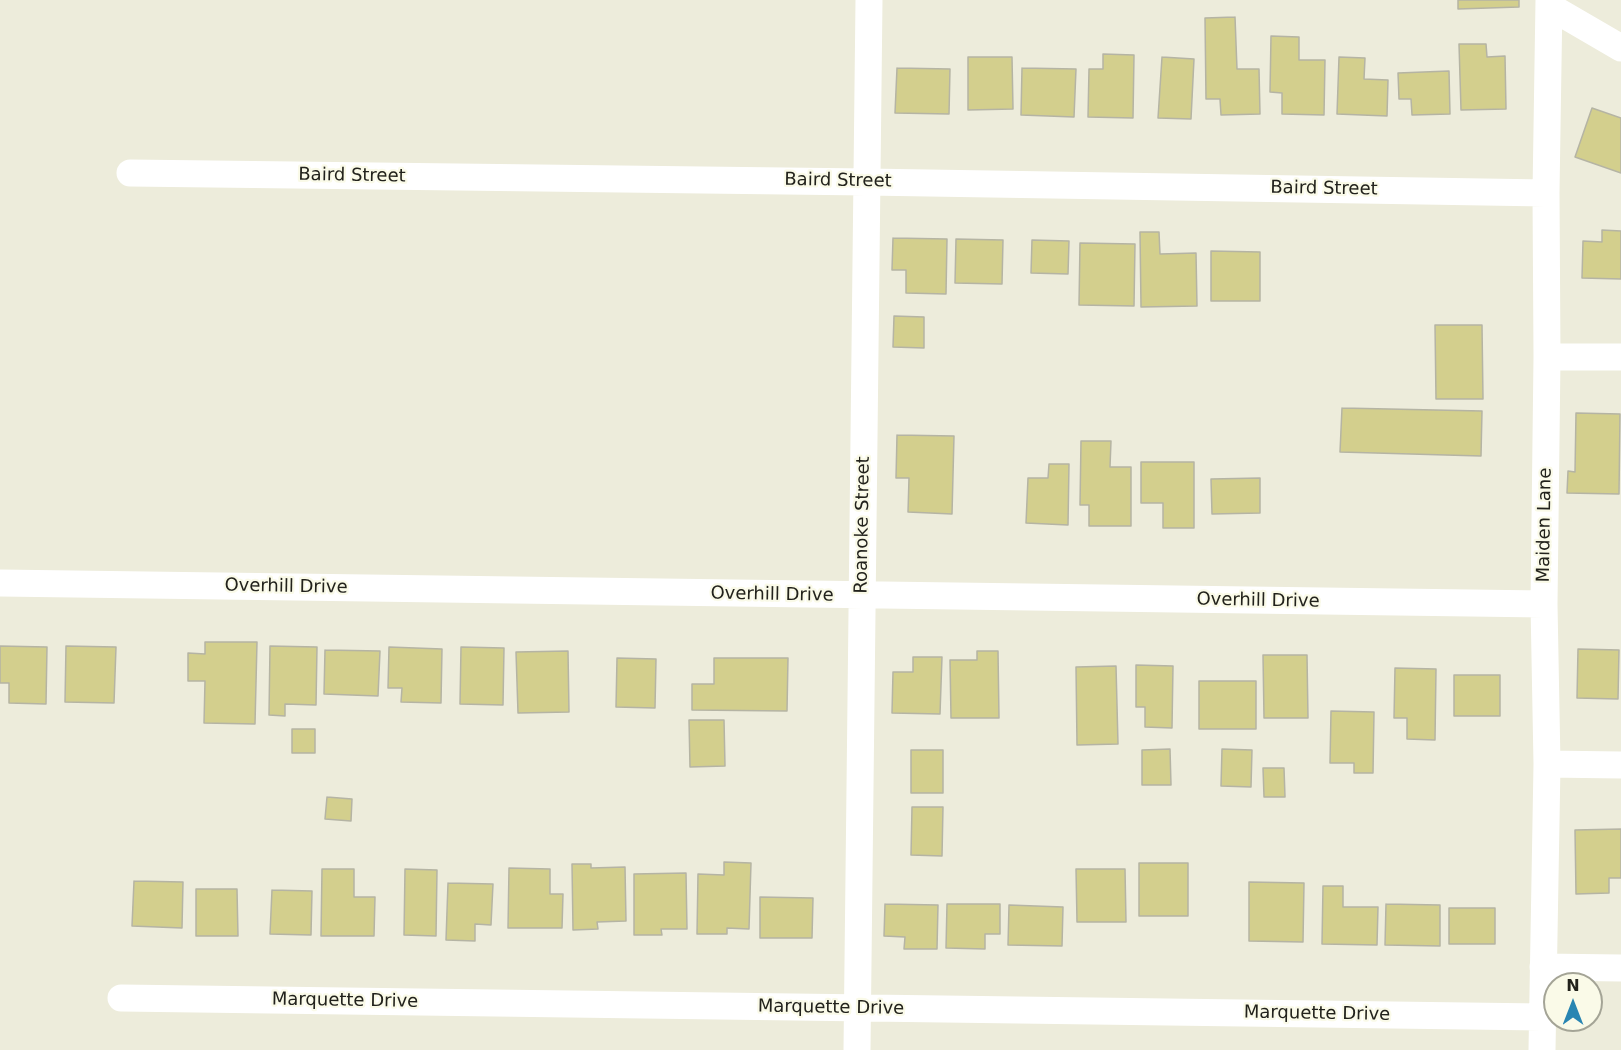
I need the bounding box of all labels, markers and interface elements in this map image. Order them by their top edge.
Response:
street label: Baird Street [298,164,406,188]
street label: Baird Street [784,169,892,193]
street label: Baird Street [1270,177,1378,201]
street label: Roanoke Street [851,456,875,594]
street label: Maiden Lane [1533,467,1557,583]
street label: Overhill Drive [224,575,348,599]
street label: Overhill Drive [710,583,834,607]
street label: Overhill Drive [1196,589,1320,613]
north arrow [1543,972,1603,1032]
text: N [1566,976,1580,995]
street label: Marquette Drive [272,989,418,1013]
street label: Marquette Drive [758,996,904,1020]
street label: Marquette Drive [1244,1002,1390,1026]

